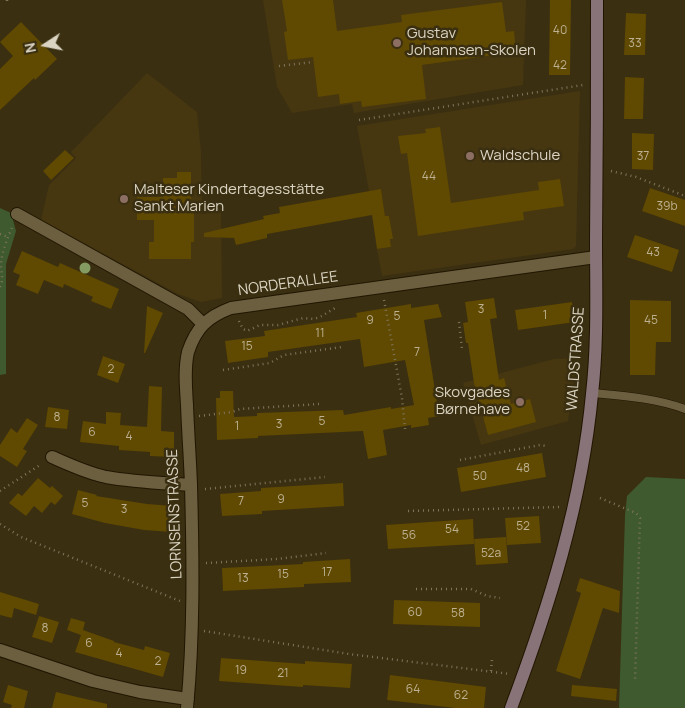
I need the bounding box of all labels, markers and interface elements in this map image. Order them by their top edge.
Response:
north arrow [20,20,70,70]
house number: 40 [553,24,567,38]
place label: Gustav Johannsen-Skolen [407,25,536,60]
marker: Gustav Johannsen-Skolen [391,37,403,49]
house number: 33 [628,37,642,51]
text: N [19,41,40,55]
house number: 42 [553,59,567,73]
place label: Waldschule [480,147,560,165]
marker: Waldschule [464,150,476,162]
house number: 37 [637,150,649,164]
house number: 44 [422,170,436,184]
place label: Malteser Kindertagesstätte Sankt Marien [134,181,324,216]
marker: Malteser Kindertagesstätte Sankt Marien [118,193,130,205]
house number: 39b [656,200,678,214]
house number: 43 [646,246,660,260]
street label: NORDERALLEE [237,268,339,300]
house number: 3 [478,303,484,317]
street label: WALDSTRASSE [563,306,589,412]
house number: 1 [543,309,547,323]
house number: 5 [394,310,400,324]
house number: 9 [366,314,374,328]
house number: 45 [644,314,658,328]
house number: 11 [315,327,325,341]
house number: 15 [241,340,253,354]
house number: 7 [414,346,420,360]
house number: 2 [108,363,114,377]
place label: Skovgades Børnehave [435,384,510,419]
marker: Skovgades Børnehave [514,396,526,408]
house number: 8 [54,411,60,425]
house number: 5 [319,415,325,429]
house number: 3 [276,418,282,432]
house number: 1 [235,420,239,434]
house number: 6 [88,426,96,440]
house number: 4 [125,430,133,444]
street label: LORNSENSTRASSE [164,449,186,579]
house number: 48 [516,462,530,476]
house number: 50 [473,470,487,484]
house number: 9 [277,493,285,507]
house number: 7 [238,495,244,509]
house number: 5 [82,497,88,511]
house number: 3 [121,503,127,517]
house number: 52 [516,520,530,534]
house number: 54 [445,523,459,537]
house number: 56 [402,529,416,543]
house number: 52a [481,547,501,561]
house number: 17 [322,566,332,580]
house number: 15 [277,568,289,582]
house number: 13 [237,572,249,586]
house number: 60 [408,606,422,620]
house number: 58 [451,607,465,621]
house number: 8 [42,622,48,636]
house number: 6 [85,637,93,651]
house number: 4 [115,647,123,661]
house number: 2 [155,655,161,669]
house number: 19 [235,664,247,678]
house number: 21 [277,667,289,681]
house number: 64 [406,683,420,697]
house number: 62 [454,689,468,703]

